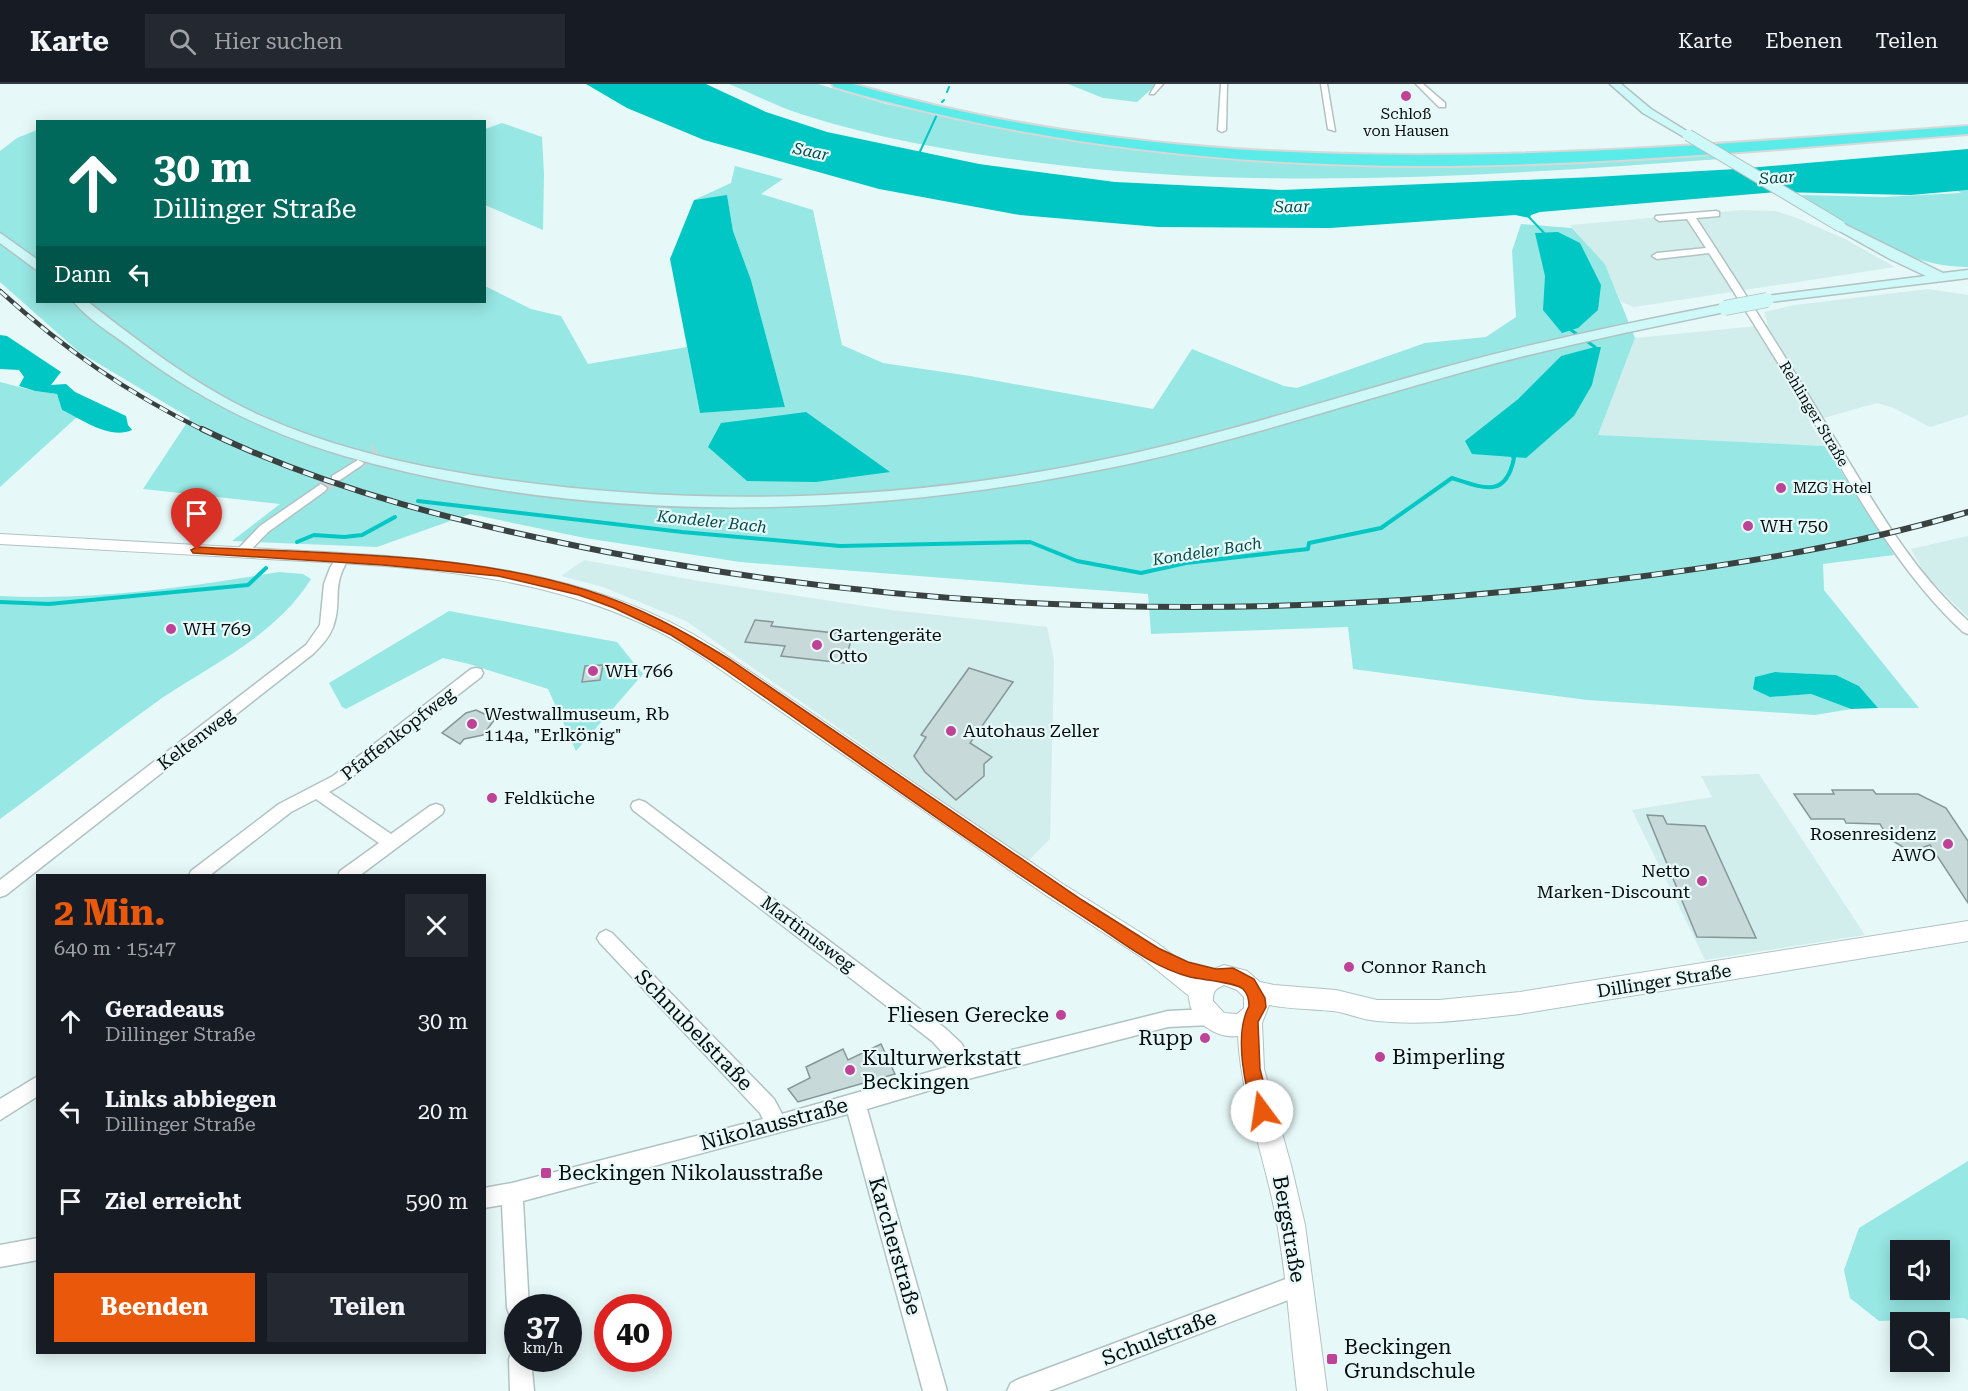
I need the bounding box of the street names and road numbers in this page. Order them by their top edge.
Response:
street label: Rehlinger Straße [1775,358,1853,470]
street label: Pfaffenkopfweg [337,682,459,784]
street label: Keltenweg [153,703,239,774]
street label: Martinusweg [757,891,860,976]
street label: Dillinger Straße [1595,960,1733,1001]
street label: Schnubelstraße [630,965,758,1095]
street label: Nikolausstraße [697,1093,851,1155]
street label: Karcherstraße [864,1174,926,1318]
street label: Bergstraße [1268,1174,1310,1284]
street label: Schulstraße [1099,1305,1219,1371]

